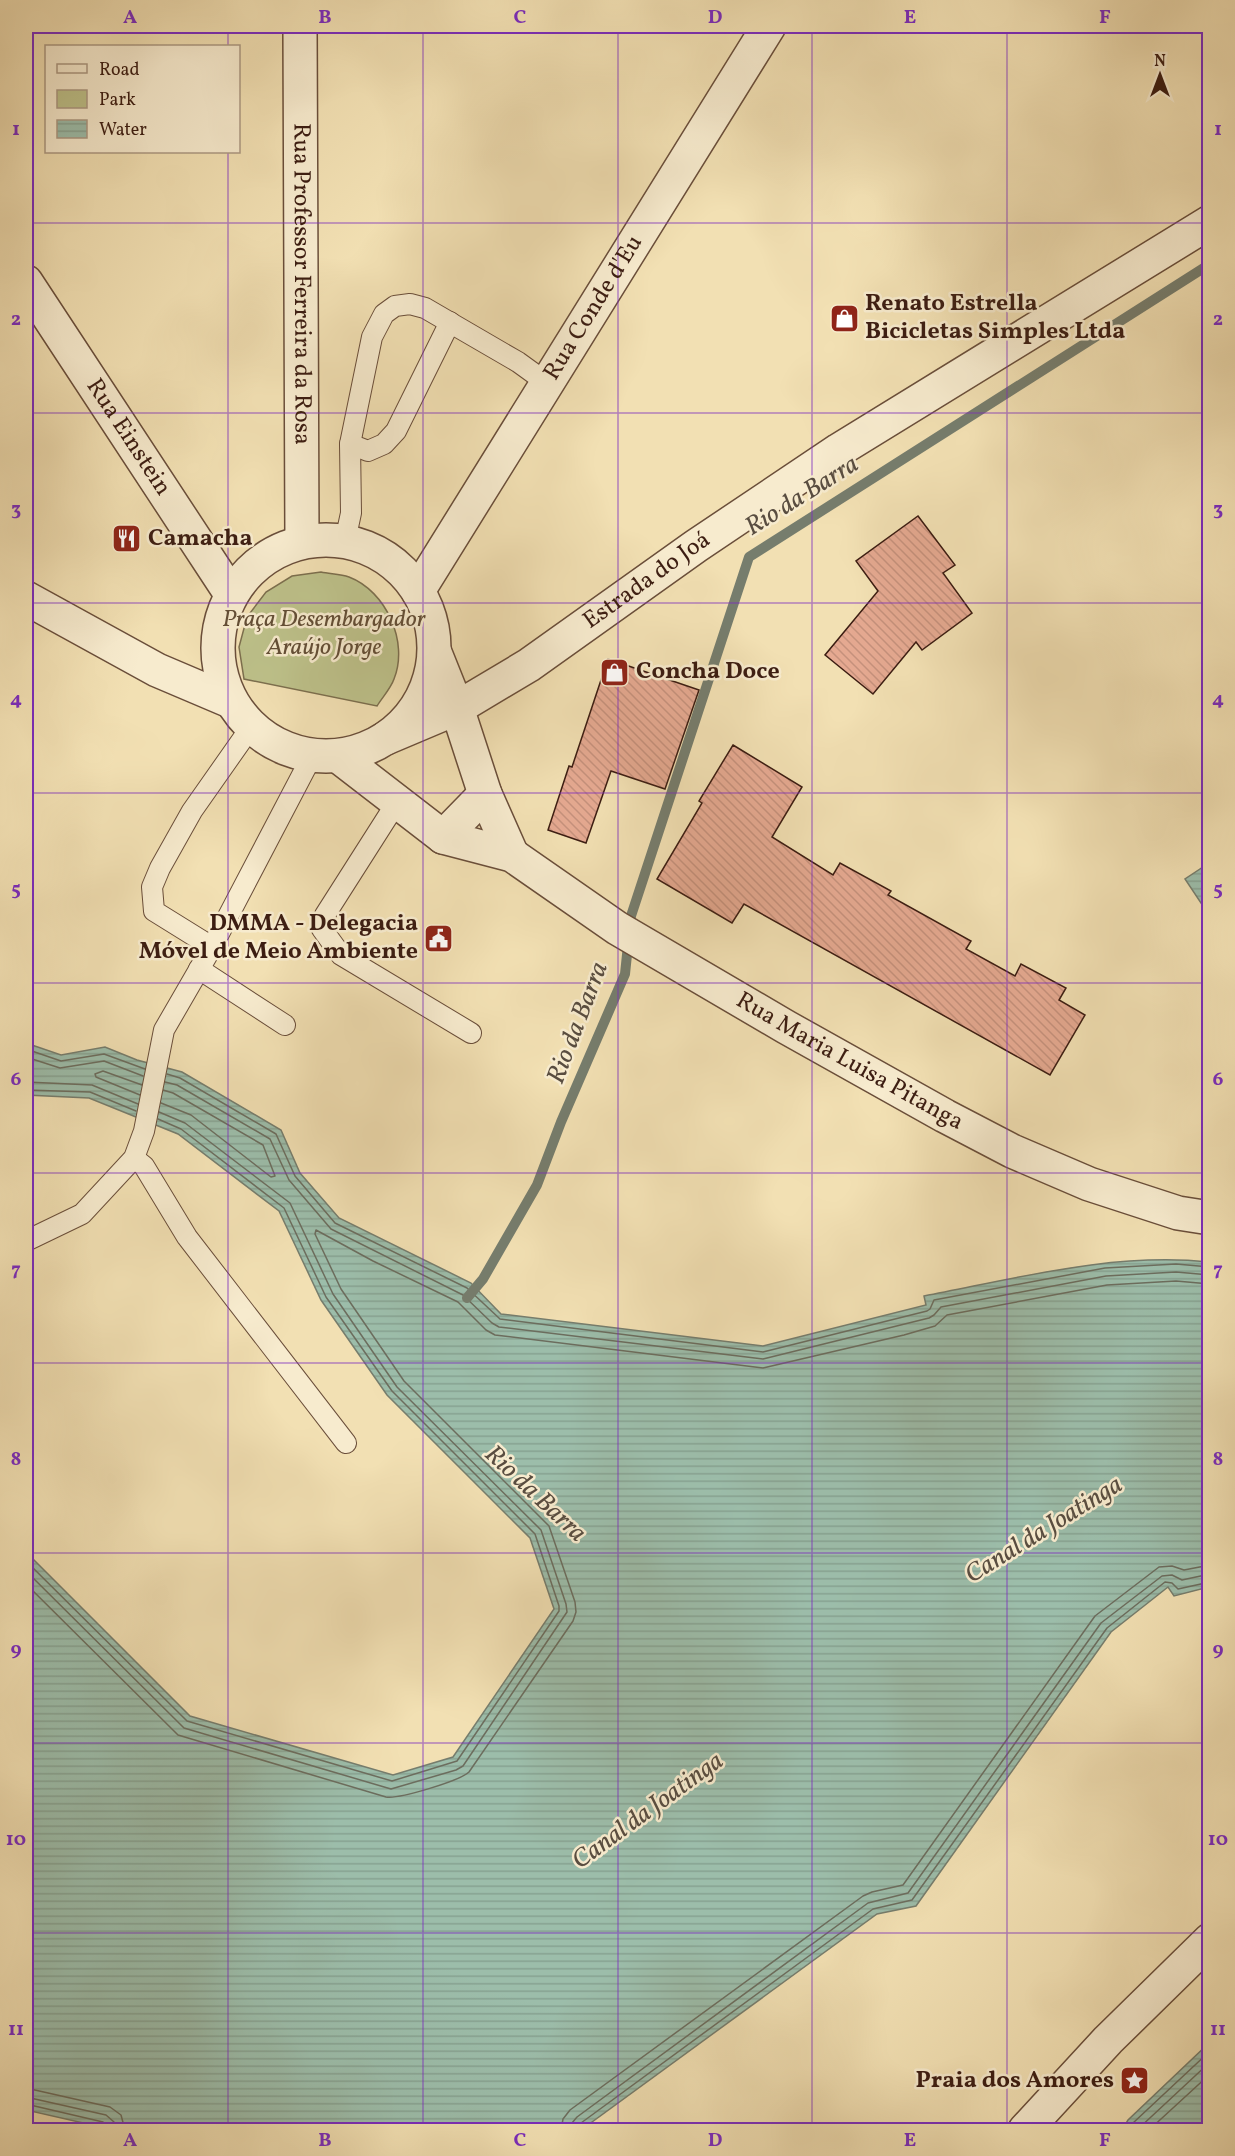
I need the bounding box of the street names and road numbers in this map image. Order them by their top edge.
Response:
street label: Rua Professor Ferreira da Rosa [283,123,319,445]
street label: Rua Conde d'Eu [536,229,652,387]
street label: Rua Einstein [77,372,179,503]
street label: Estrada do Joá [576,524,718,638]
street label: Rua Maria Luisa Pitanga [729,984,969,1140]

